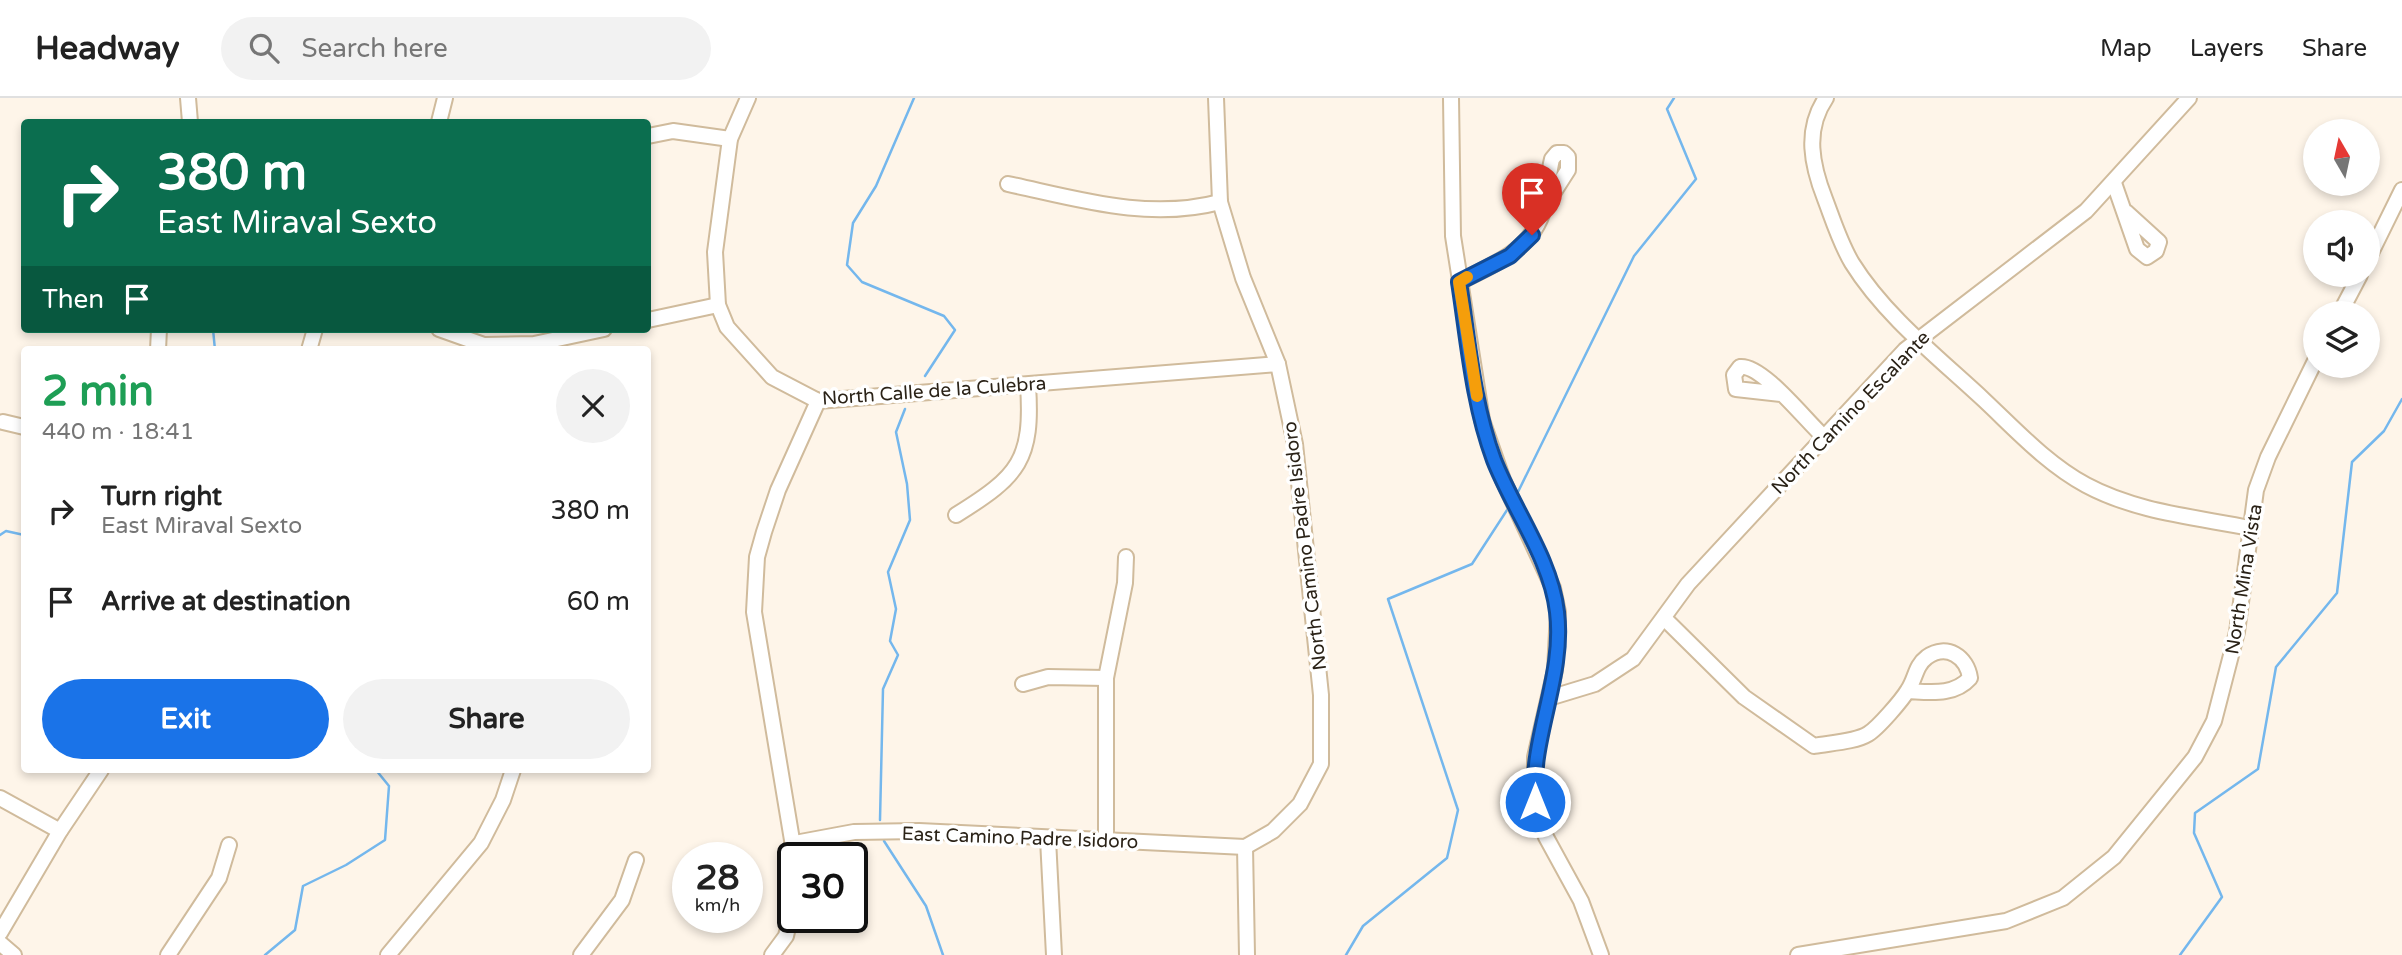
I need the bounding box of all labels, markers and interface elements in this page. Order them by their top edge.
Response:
search box [221,17,711,80]
text: Headway [35,29,179,68]
icon: search [245,29,283,67]
text: Search here [301,33,448,64]
text: Map [2100,34,2152,63]
text: Layers [2190,34,2264,63]
text: Share [2302,34,2367,63]
north arrow [2303,119,2380,196]
map controls [2303,119,2380,378]
text: 380 m [157,144,307,203]
icon: right [42,147,133,238]
pin [1502,163,1562,235]
icon: arrive [1513,174,1551,212]
text: East Miraval Sexto [157,204,437,242]
button: sound [2303,210,2380,287]
icon: arrive [118,280,156,318]
text: Then [42,284,104,315]
button: layers [2303,301,2380,378]
street label: North Camino Escalante [1767,327,1934,499]
text: 2 min [42,366,154,417]
button: close [556,369,630,443]
street label: North Calle de la Culebra [821,372,1047,410]
text: 440 m · 18:41 [42,418,194,446]
street label: North Camino Padre Isidoro [1279,420,1331,672]
text: Turn right [101,481,222,512]
icon: right [42,492,80,530]
text: 380 m [550,495,630,526]
street label: North Mina Vista [2221,502,2267,656]
text: East Miraval Sexto [101,512,302,540]
icon: arrive [42,583,80,621]
text: Arrive at destination [101,586,351,617]
text: 60 m [567,586,630,617]
button: Exit [42,679,329,759]
button: Share [343,679,630,759]
position arrow [1498,765,1572,839]
street label: East Camino Padre Isidoro [901,823,1139,853]
speed limit sign: 30 [777,842,868,933]
text: 28 [696,857,739,899]
text: km/h [695,894,740,916]

